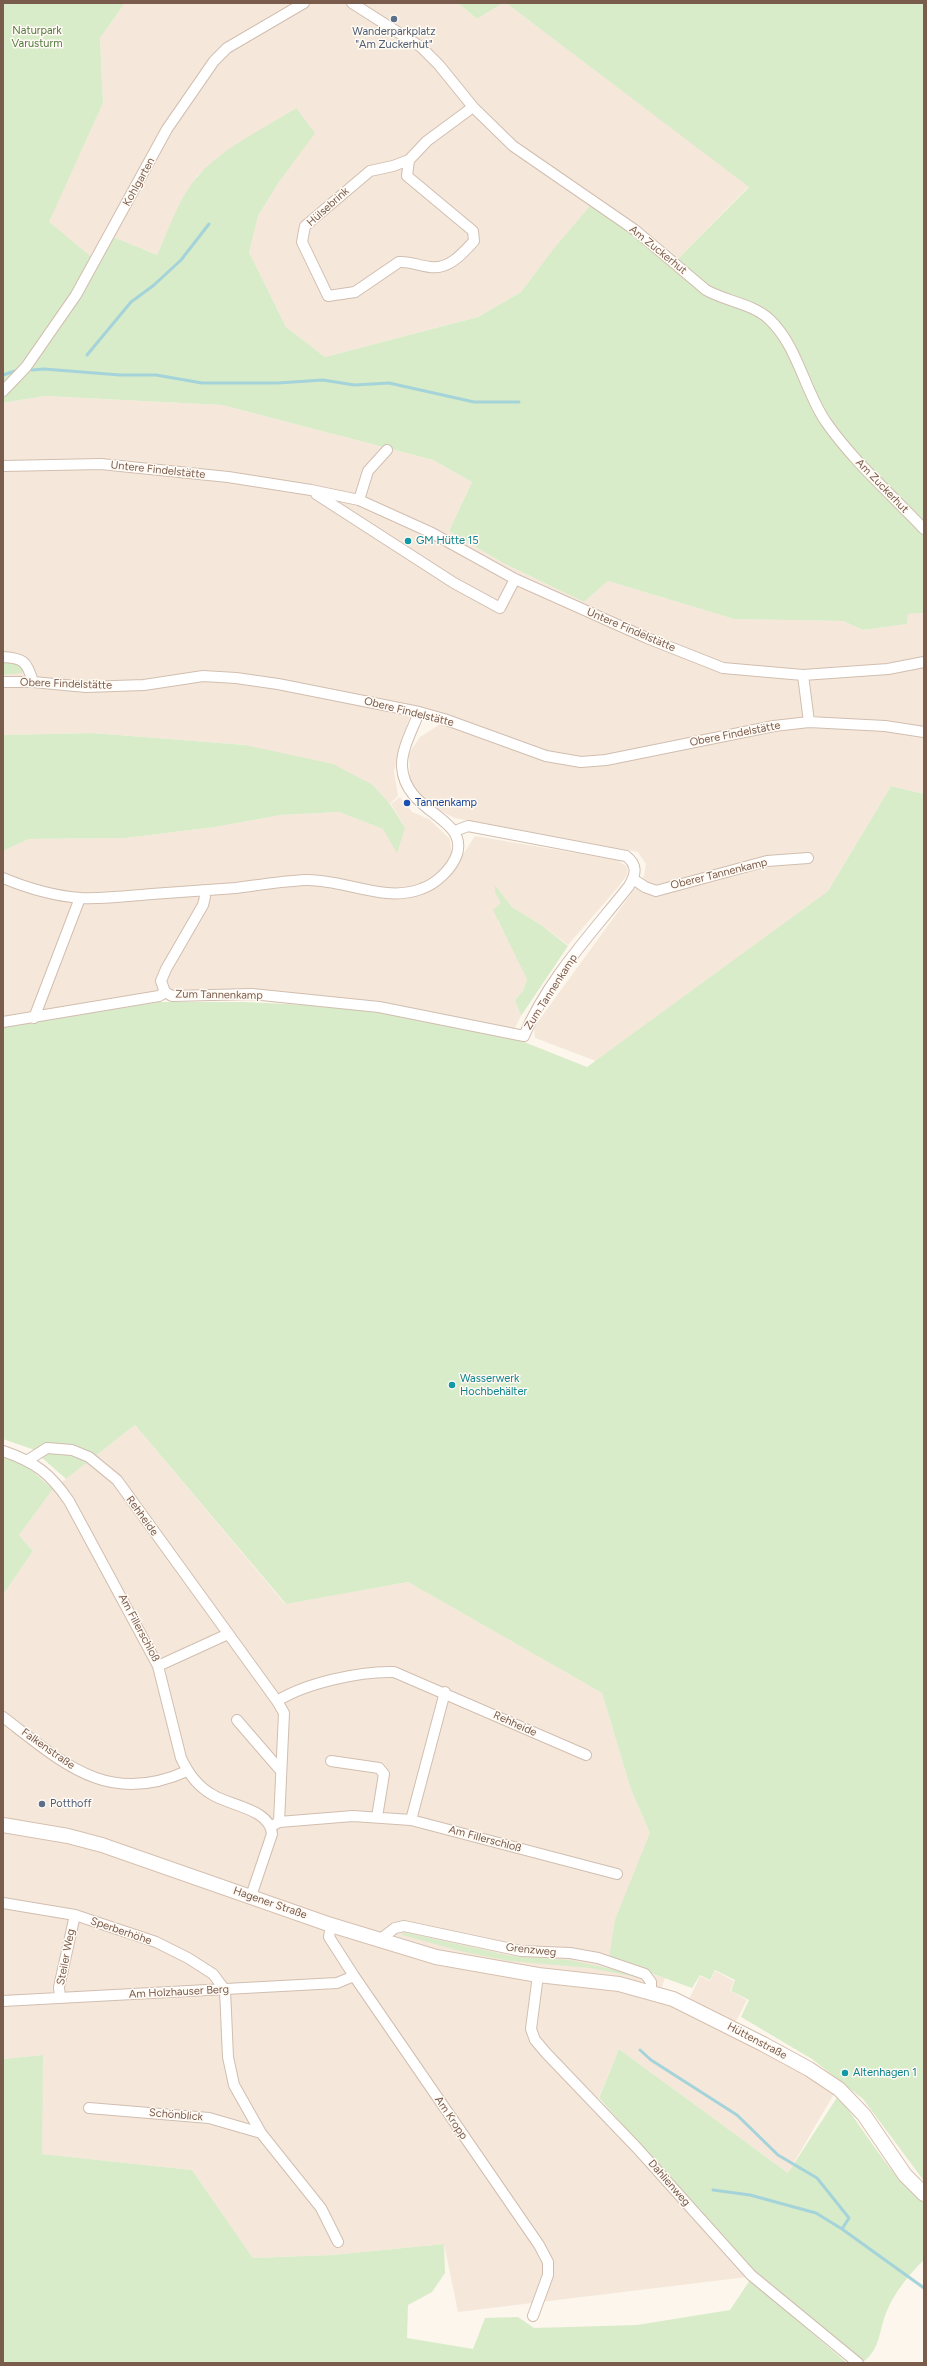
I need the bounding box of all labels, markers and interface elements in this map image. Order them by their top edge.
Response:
marker: Wanderparkplatz "Am Zuckerhut" [389,14,399,24]
park label: Naturpark Varusturm [11,24,63,50]
place label: Wanderparkplatz "Am Zuckerhut" [352,25,436,51]
street label: Kohlgarten [120,155,158,209]
street label: Hülsebrink [304,185,352,229]
street label: Am Zuckerhut [627,223,689,277]
street label: Am Zuckerhut [853,456,911,516]
street label: Untere Findelstätte [110,458,206,482]
place label: GM Hütte 15 [416,534,479,548]
marker: GM Hütte 15 [403,536,413,546]
street label: Untere Findelstätte [585,605,677,655]
street label: Obere Findelstätte [20,676,112,692]
street label: Obere Findelstätte [363,694,455,730]
street label: Obere Findelstätte [689,719,781,749]
place label: Tannenkamp [415,796,477,810]
marker: Tannenkamp [402,798,412,808]
street label: Oberer Tannenkamp [669,856,769,892]
street label: Zum Tannenkamp [522,952,580,1032]
street label: Zum Tannenkamp [175,988,263,1002]
place label: Wasserwerk Hochbehälter [460,1372,527,1398]
marker: Wasserwerk Hochbehälter [447,1380,457,1390]
street label: Rehheide [123,1493,161,1539]
street label: Am Fillerschloß [116,1592,162,1664]
street label: Rehheide [491,1709,539,1739]
street label: Falkenstraße [19,1726,77,1772]
place label: Potthoff [50,1797,92,1811]
marker: Potthoff [37,1799,47,1809]
street label: Am Fillerschloß [447,1823,523,1855]
street label: Hagener Straße [231,1884,309,1922]
street label: Sperberhöhe [89,1914,153,1948]
street label: Steiler Weg [54,1928,78,1986]
street label: Grenzweg [505,1941,557,1959]
street label: Am Holzhauser Berg [129,1983,229,2001]
street label: Hüttenstraße [725,2020,789,2062]
place label: Altenhagen 1 [853,2066,917,2080]
marker: Altenhagen 1 [840,2068,850,2078]
street label: Am Kropp [432,2094,470,2142]
street label: Schönblick [148,2106,204,2124]
street label: Dahlienweg [645,2157,693,2209]

